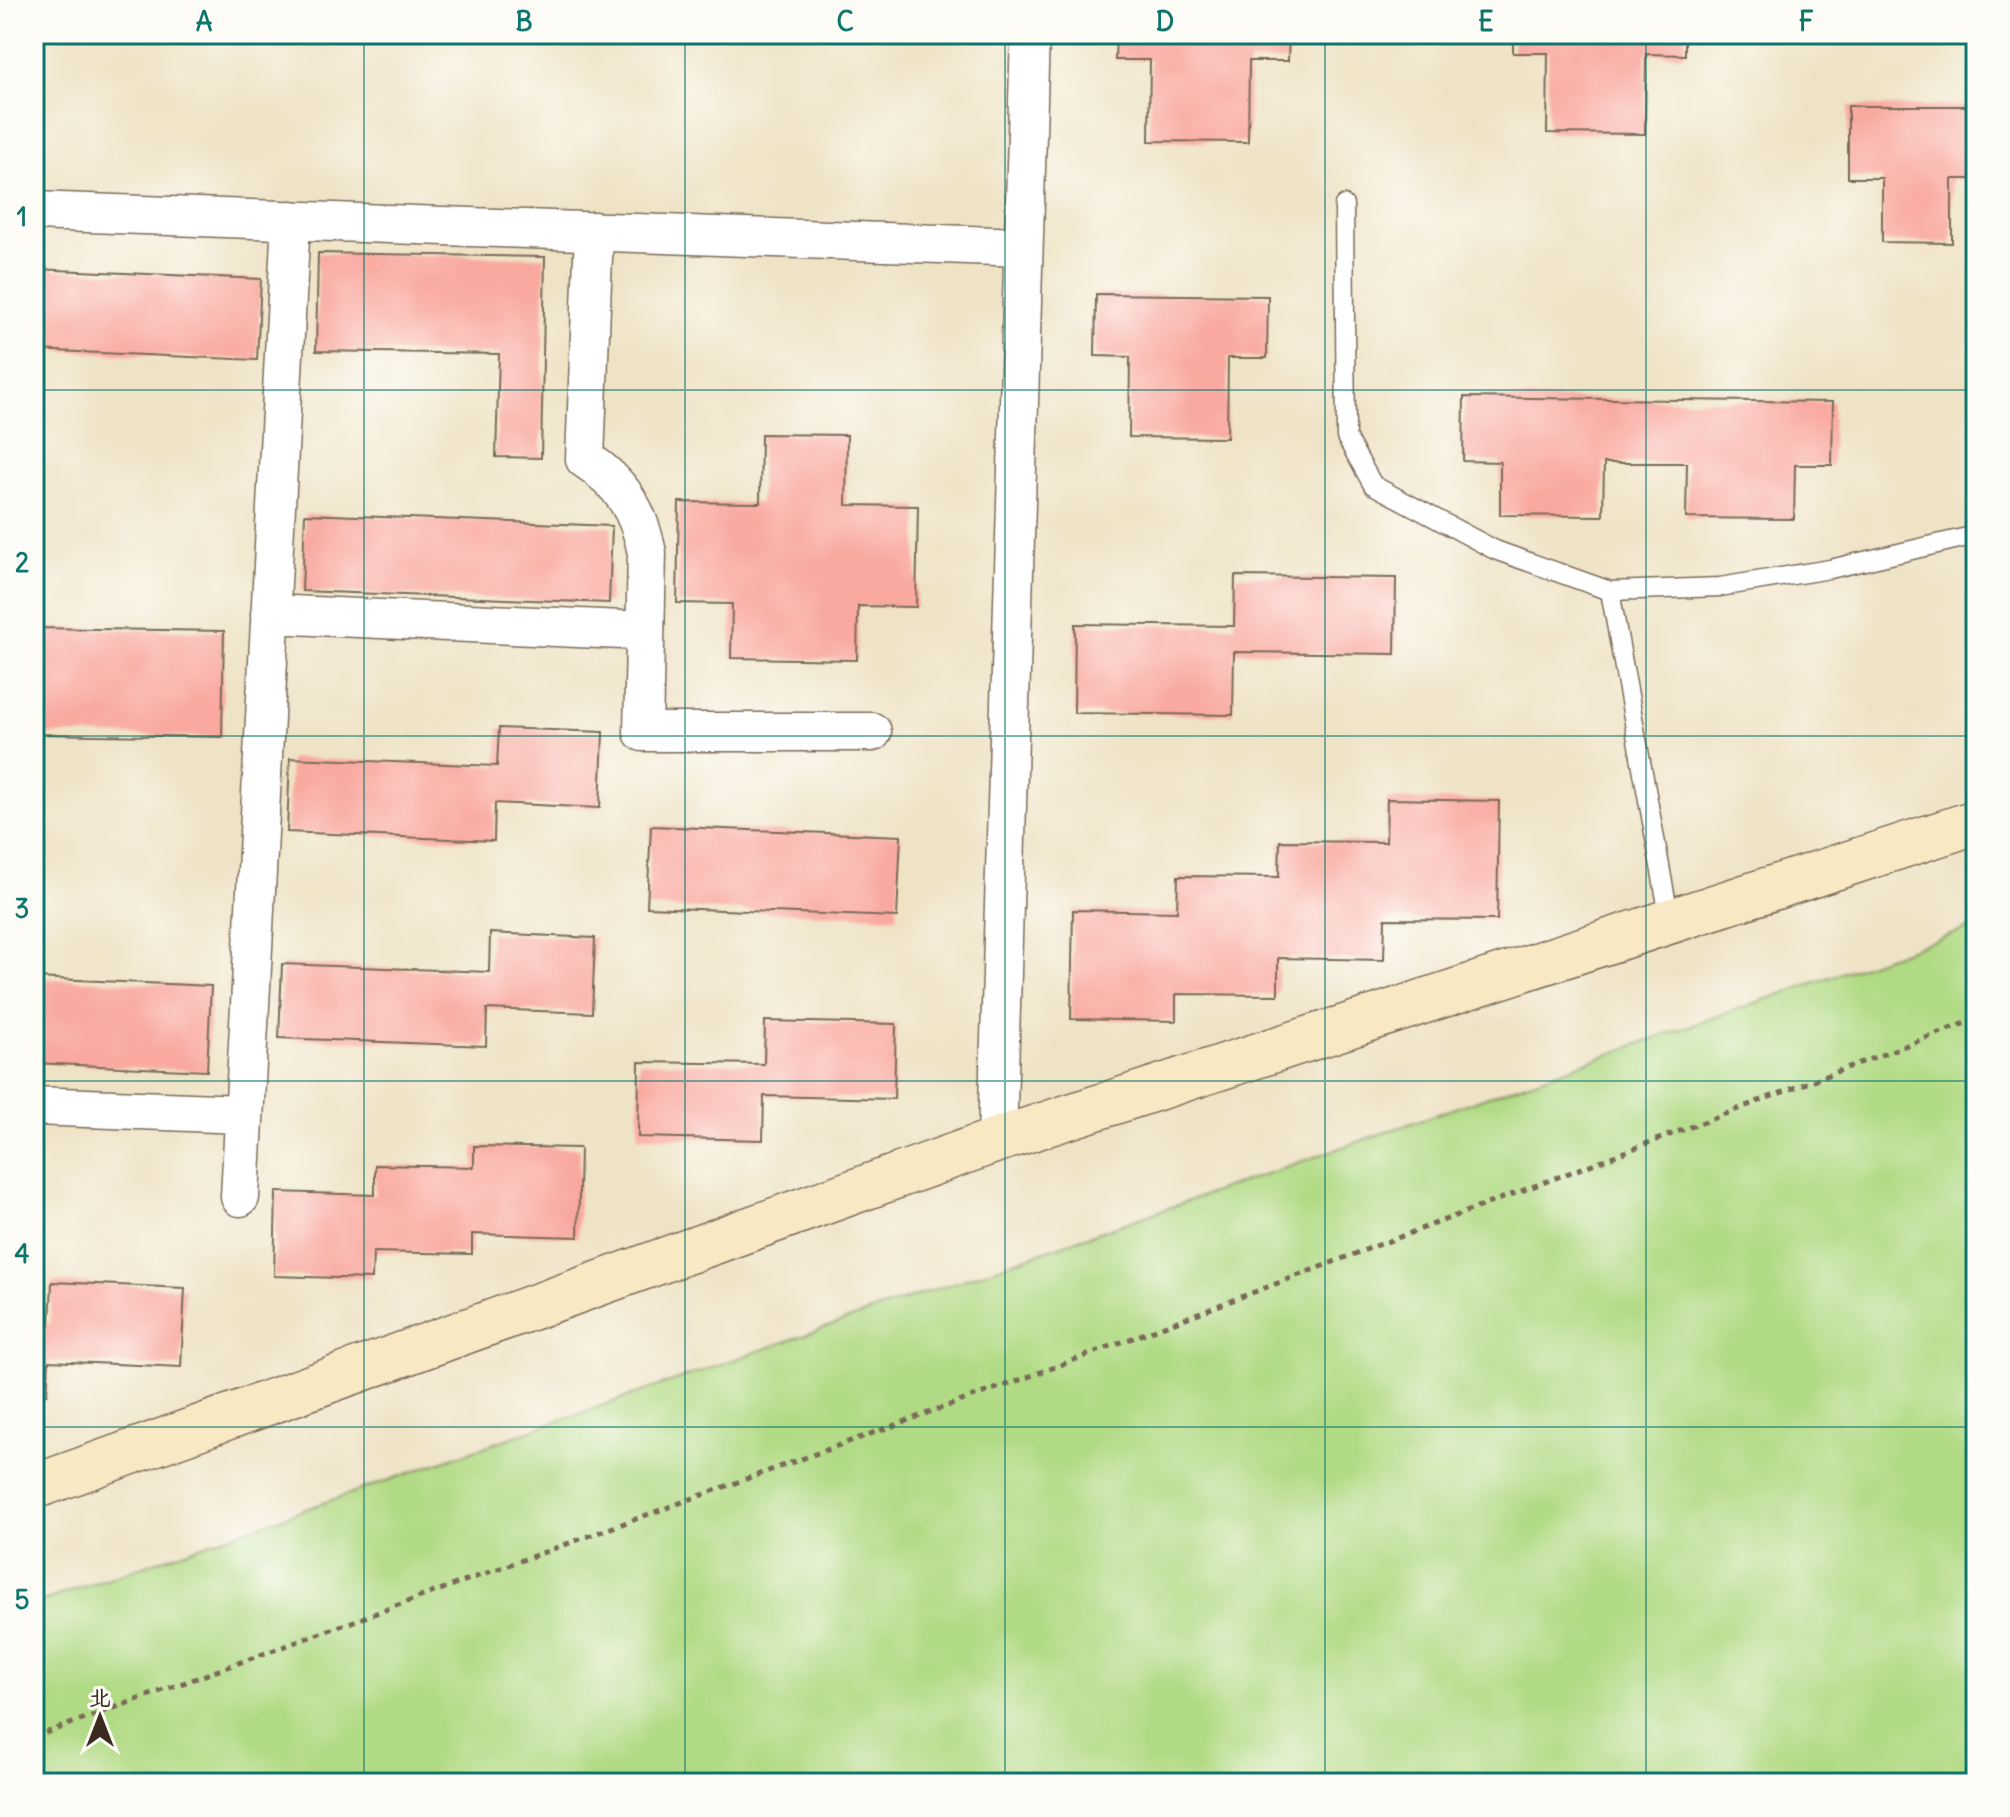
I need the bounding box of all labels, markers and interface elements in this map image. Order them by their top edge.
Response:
text: A [196,5,213,38]
text: B [515,5,533,38]
text: C [836,5,854,38]
text: D [1156,5,1174,38]
text: E [1478,5,1494,38]
text: F [1799,5,1814,38]
text: 1 [17,200,27,233]
text: 2 [15,546,29,579]
text: 3 [15,892,29,925]
text: 4 [14,1237,30,1270]
text: 5 [15,1583,30,1616]
north arrow [60,1677,140,1757]
text: 北 [89,1683,111,1711]

